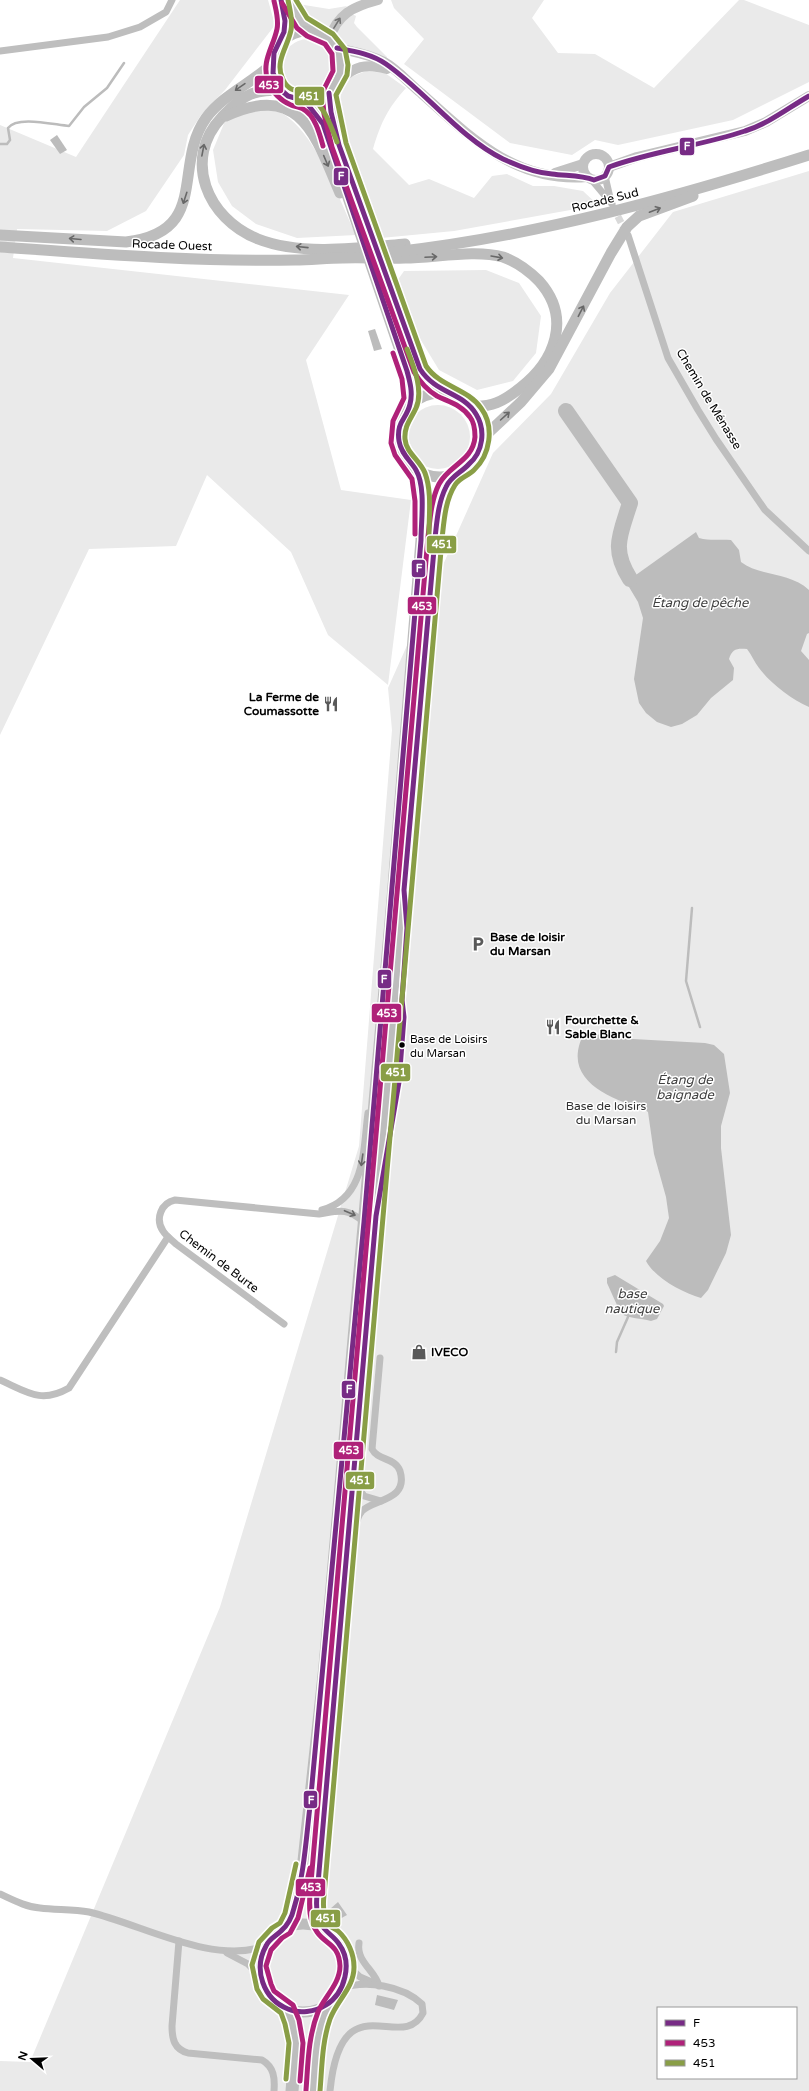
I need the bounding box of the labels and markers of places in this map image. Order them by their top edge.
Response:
place label: La Ferme de Coumassotte [244,690,319,718]
restaurant icon: La Ferme de Coumassotte [322,695,340,713]
place label: Base de loisir du Marsan [490,930,565,958]
parking icon: Base de loisir du Marsan [469,935,487,953]
place label: Fourchette & Sable Blanc [565,1013,639,1041]
restaurant icon: Fourchette & Sable Blanc [544,1018,562,1036]
place label: Base de Loisirs du Marsan [410,1033,487,1060]
marker: Base de Loisirs du Marsan [397,1040,407,1050]
shop icon: IVECO [410,1343,428,1361]
place label: IVECO [431,1345,468,1359]

